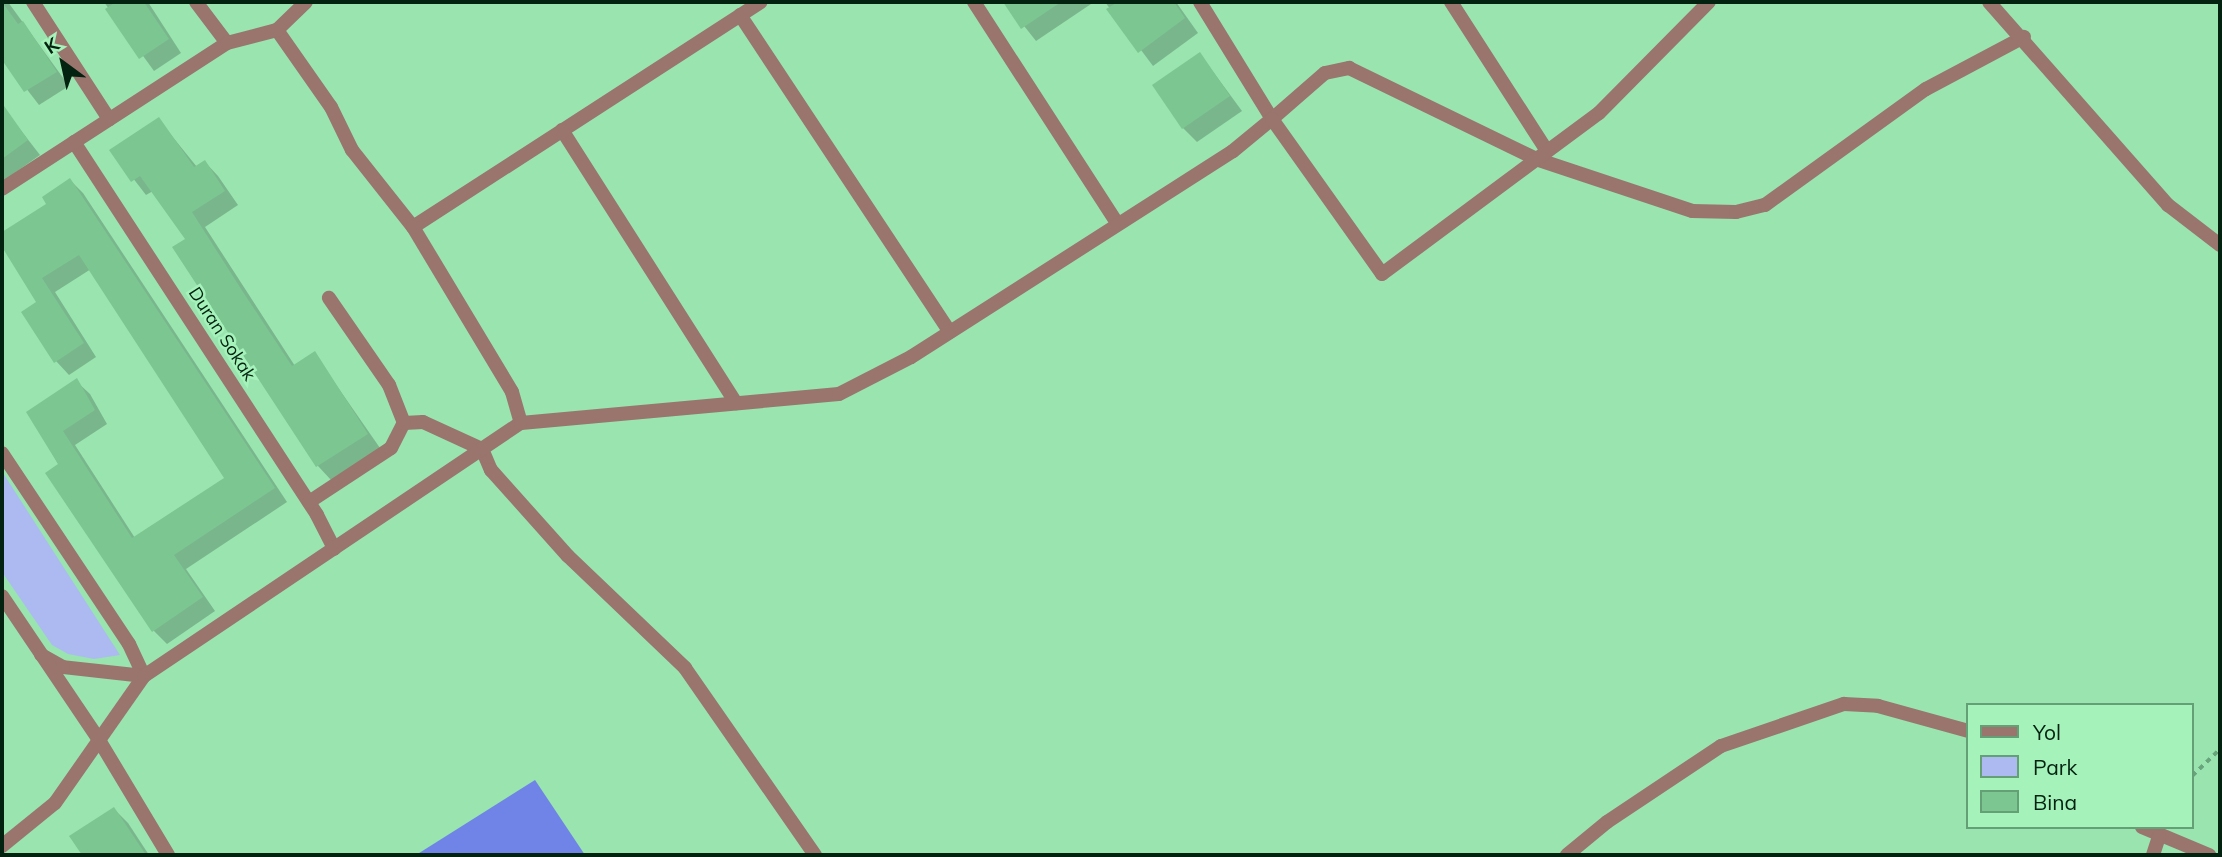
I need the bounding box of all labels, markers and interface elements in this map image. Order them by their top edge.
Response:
north arrow [28,28,98,98]
text: K [40,32,63,59]
street label: Duran Sokak [184,283,260,385]
legend [1966,703,2194,829]
text: Yol [2033,719,2061,745]
text: Park [2033,754,2077,780]
text: Bina [2033,789,2077,815]

